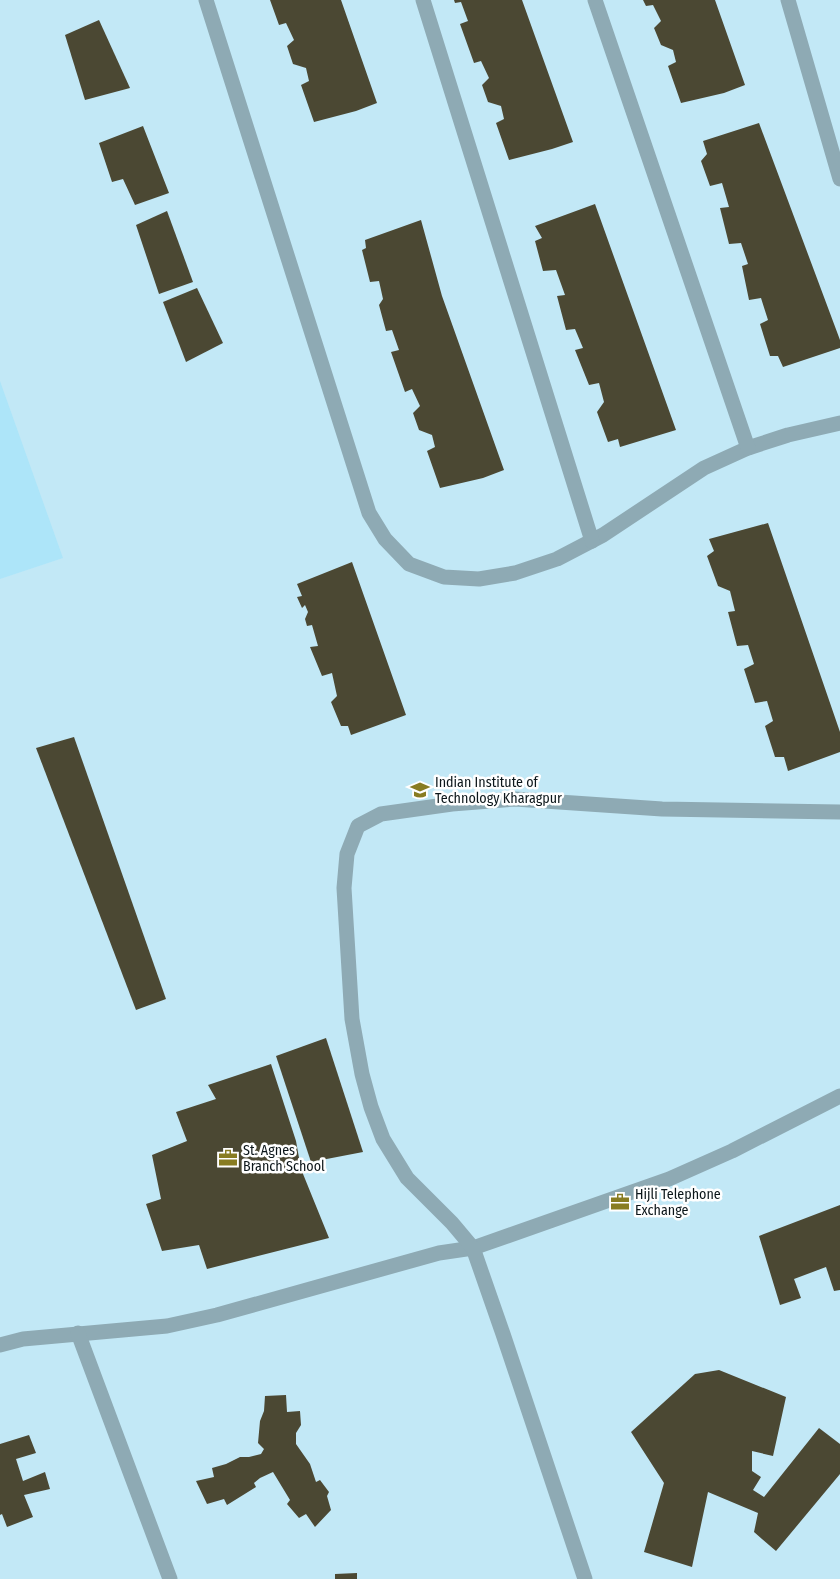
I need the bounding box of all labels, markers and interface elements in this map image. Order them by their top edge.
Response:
place label: Indian Institute of Technology Kharagpur [435,774,562,807]
school or university icon: Indian Institute of Technology Kharagpur [409,779,431,801]
place label: St. Agnes Branch School [243,1142,325,1175]
office icon: St. Agnes Branch School [217,1147,239,1169]
place label: Hijli Telephone Exchange [635,1186,721,1219]
office icon: Hijli Telephone Exchange [609,1191,631,1213]

